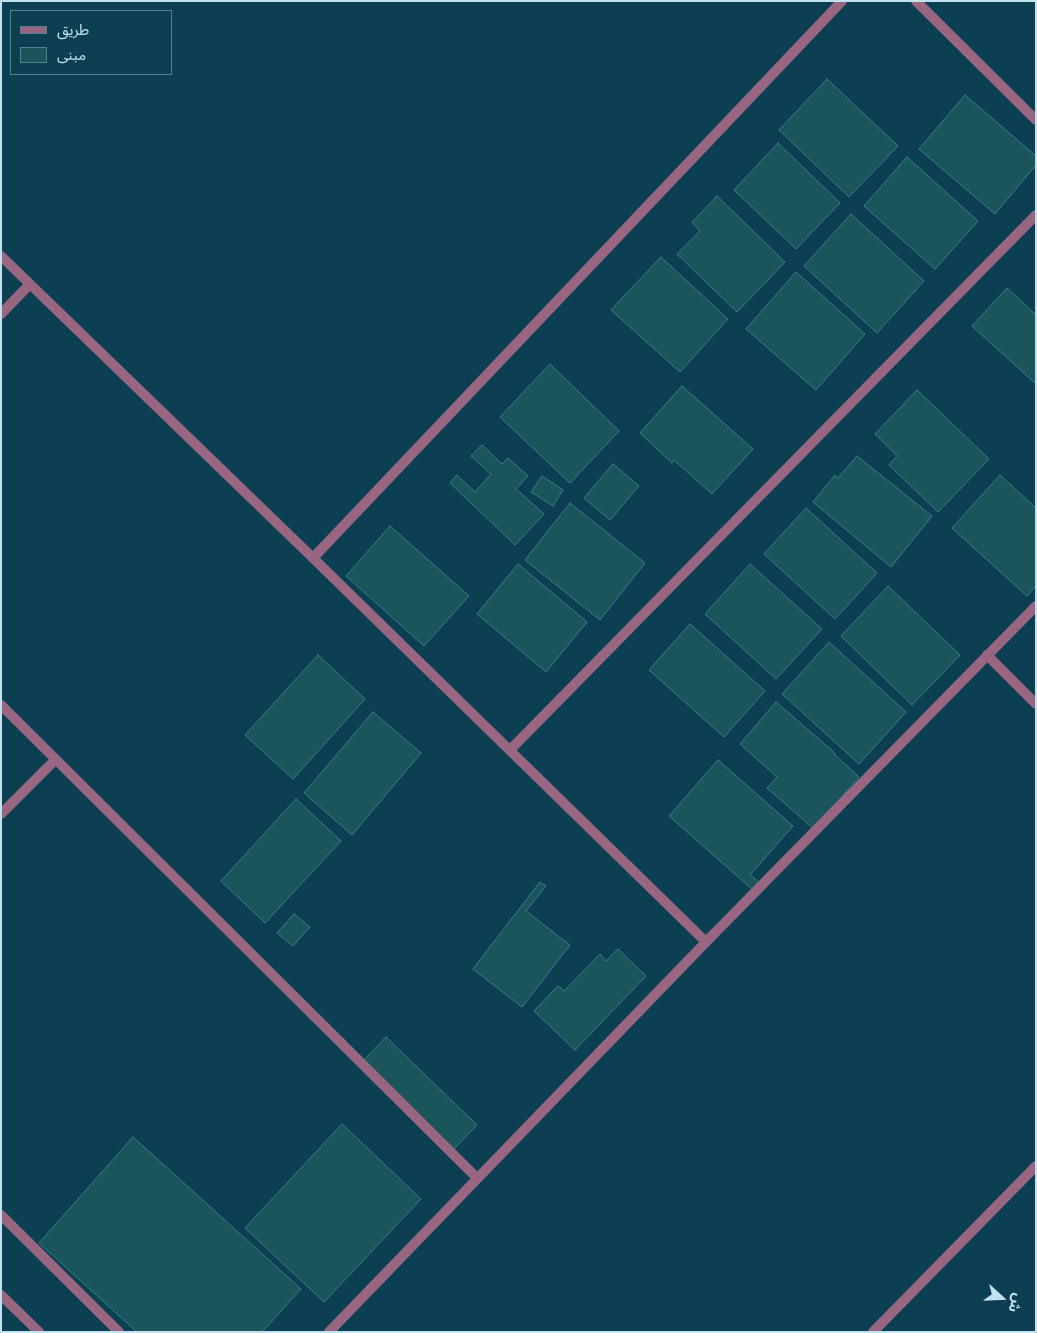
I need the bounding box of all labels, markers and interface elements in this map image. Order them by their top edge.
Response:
legend [10,10,172,75]
text: طريق [57,19,89,40]
text: مبنى [57,44,86,65]
north arrow [977,1273,1027,1323]
text: ش [1004,1291,1028,1315]

